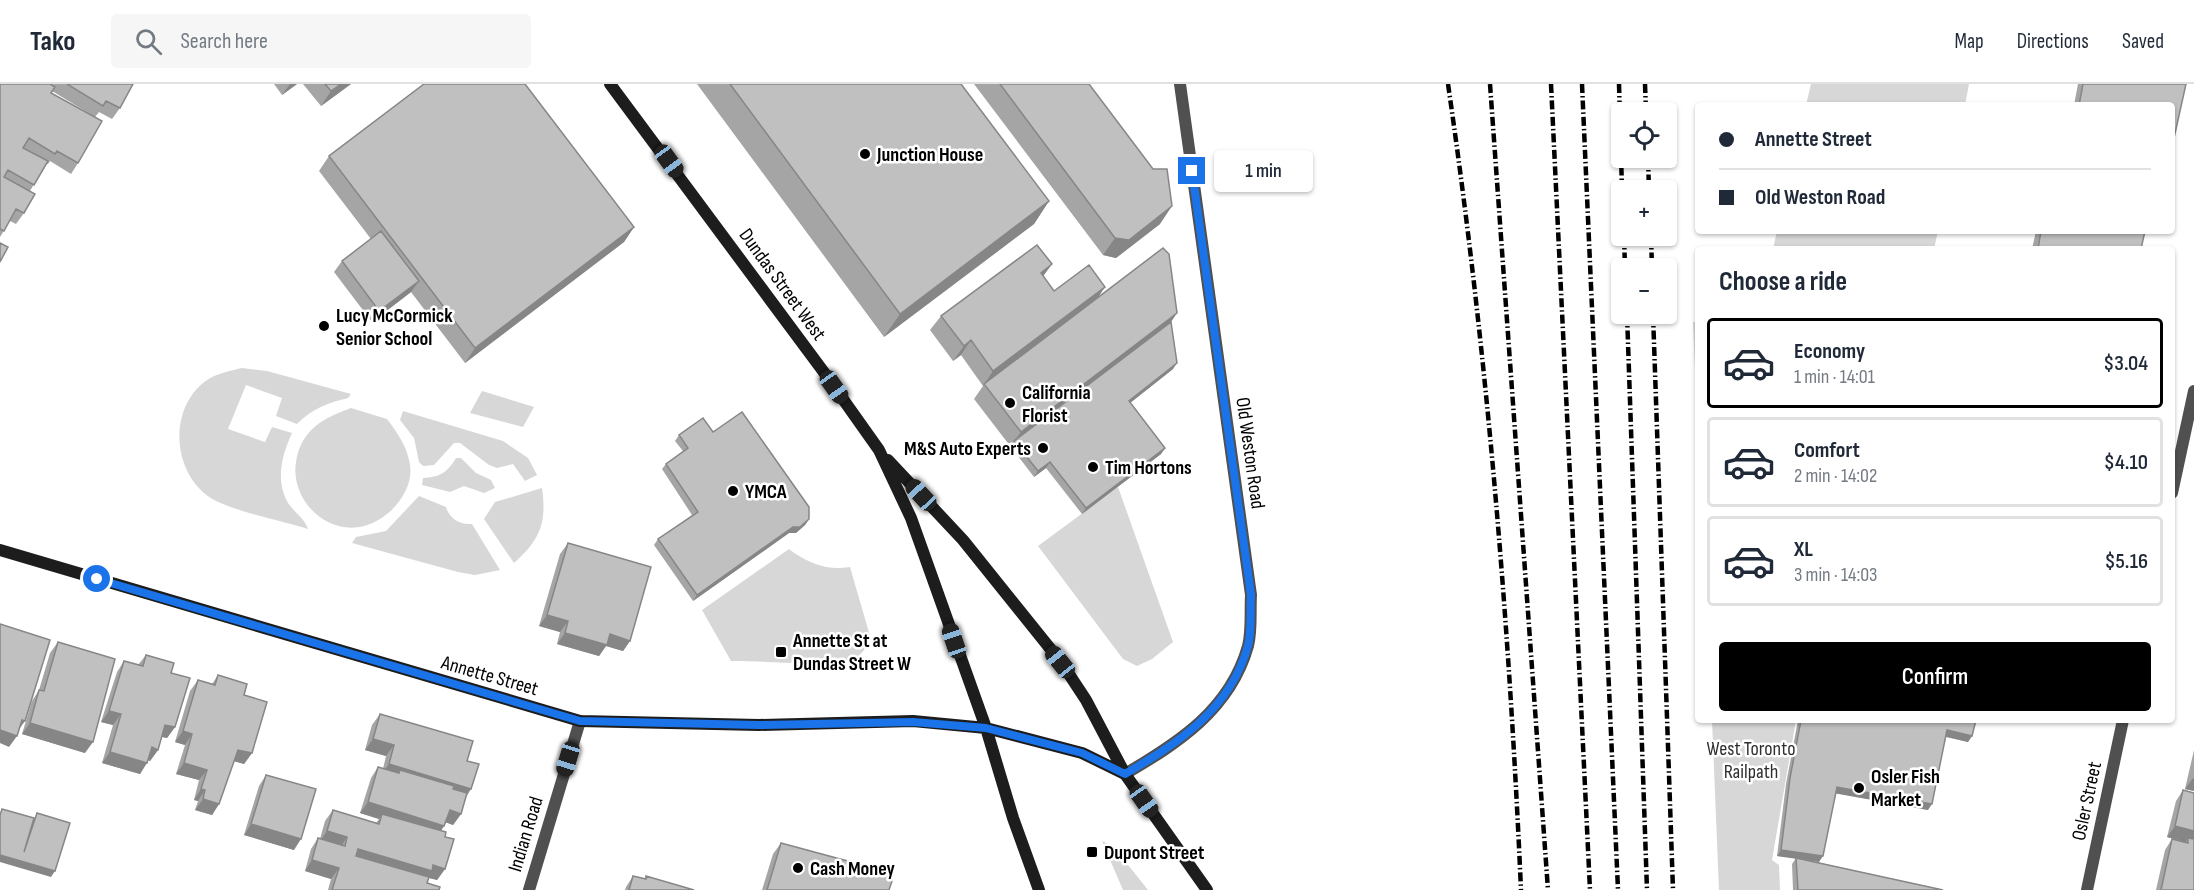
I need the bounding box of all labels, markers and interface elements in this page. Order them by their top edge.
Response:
search box [111,14,531,68]
text: Tako [30,25,75,58]
icon: search [132,25,165,58]
text: Search here [180,28,268,55]
text: Map [1954,29,1984,54]
text: Directions [2017,29,2089,54]
text: Saved [2122,29,2164,54]
map controls [1611,102,1677,324]
button: locate [1611,102,1677,168]
text: Annette Street [1755,126,1872,153]
car [651,141,687,181]
place label: Junction House [876,143,983,167]
marker: Junction House [858,147,872,161]
callout: 1 min [1213,150,1312,192]
route end [1178,157,1205,184]
text: 1 min [1245,159,1282,183]
button: + [1611,180,1677,246]
text: Old Weston Road [1755,184,1885,211]
street label: Dundas Street West [734,224,831,345]
button: − [1611,258,1677,324]
text: Choose a ride [1719,266,1847,298]
place label: Lucy McCormick Senior School [336,304,453,351]
marker: Lucy McCormick Senior School [317,319,331,333]
icon: car [1722,336,1776,390]
text: Economy [1794,338,1865,365]
text: $3.04 [2103,350,2148,377]
text: 1 min · 14:01 [1794,365,1875,389]
car [816,367,852,407]
place label: California Florist [1022,381,1091,428]
marker: California Florist [1003,396,1017,410]
street label: Old Weston Road [1230,396,1270,510]
icon: car [1722,435,1776,489]
place label: M&S Auto Experts [904,437,1031,461]
text: Comfort [1794,437,1860,464]
marker: M&S Auto Experts [1036,441,1050,455]
text: $4.10 [2104,449,2148,476]
place label: Tim Hortons [1105,456,1192,480]
marker: Tim Hortons [1086,460,1100,474]
text: 2 min · 14:02 [1794,464,1877,488]
car [902,476,940,514]
place label: YMCA [745,480,787,504]
marker: YMCA [726,484,740,498]
icon: car [1722,534,1776,588]
text: XL [1794,536,1813,563]
text: $5.16 [2104,548,2148,575]
text: 3 min · 14:03 [1794,563,1877,587]
route start [83,565,110,592]
car [940,621,968,661]
place label: Annette St at Dundas Street W [792,629,911,676]
car [1042,642,1078,682]
button: Confirm [1719,642,2151,711]
marker: Annette St at Dundas Street W [774,645,788,659]
street label: Annette Street [438,650,541,701]
park label: West Toronto Railpath [1707,737,1795,784]
car [554,739,582,779]
street label: Osler Street [2067,760,2107,843]
place label: Osler Fish Market [1871,765,1940,812]
car [1126,781,1162,821]
marker: Osler Fish Market [1852,781,1866,795]
street label: Indian Road [503,794,549,875]
place label: Dupont Street [1104,841,1205,865]
marker: Dupont Street [1085,845,1099,859]
place label: Cash Money [810,857,896,881]
marker: Cash Money [791,861,805,875]

